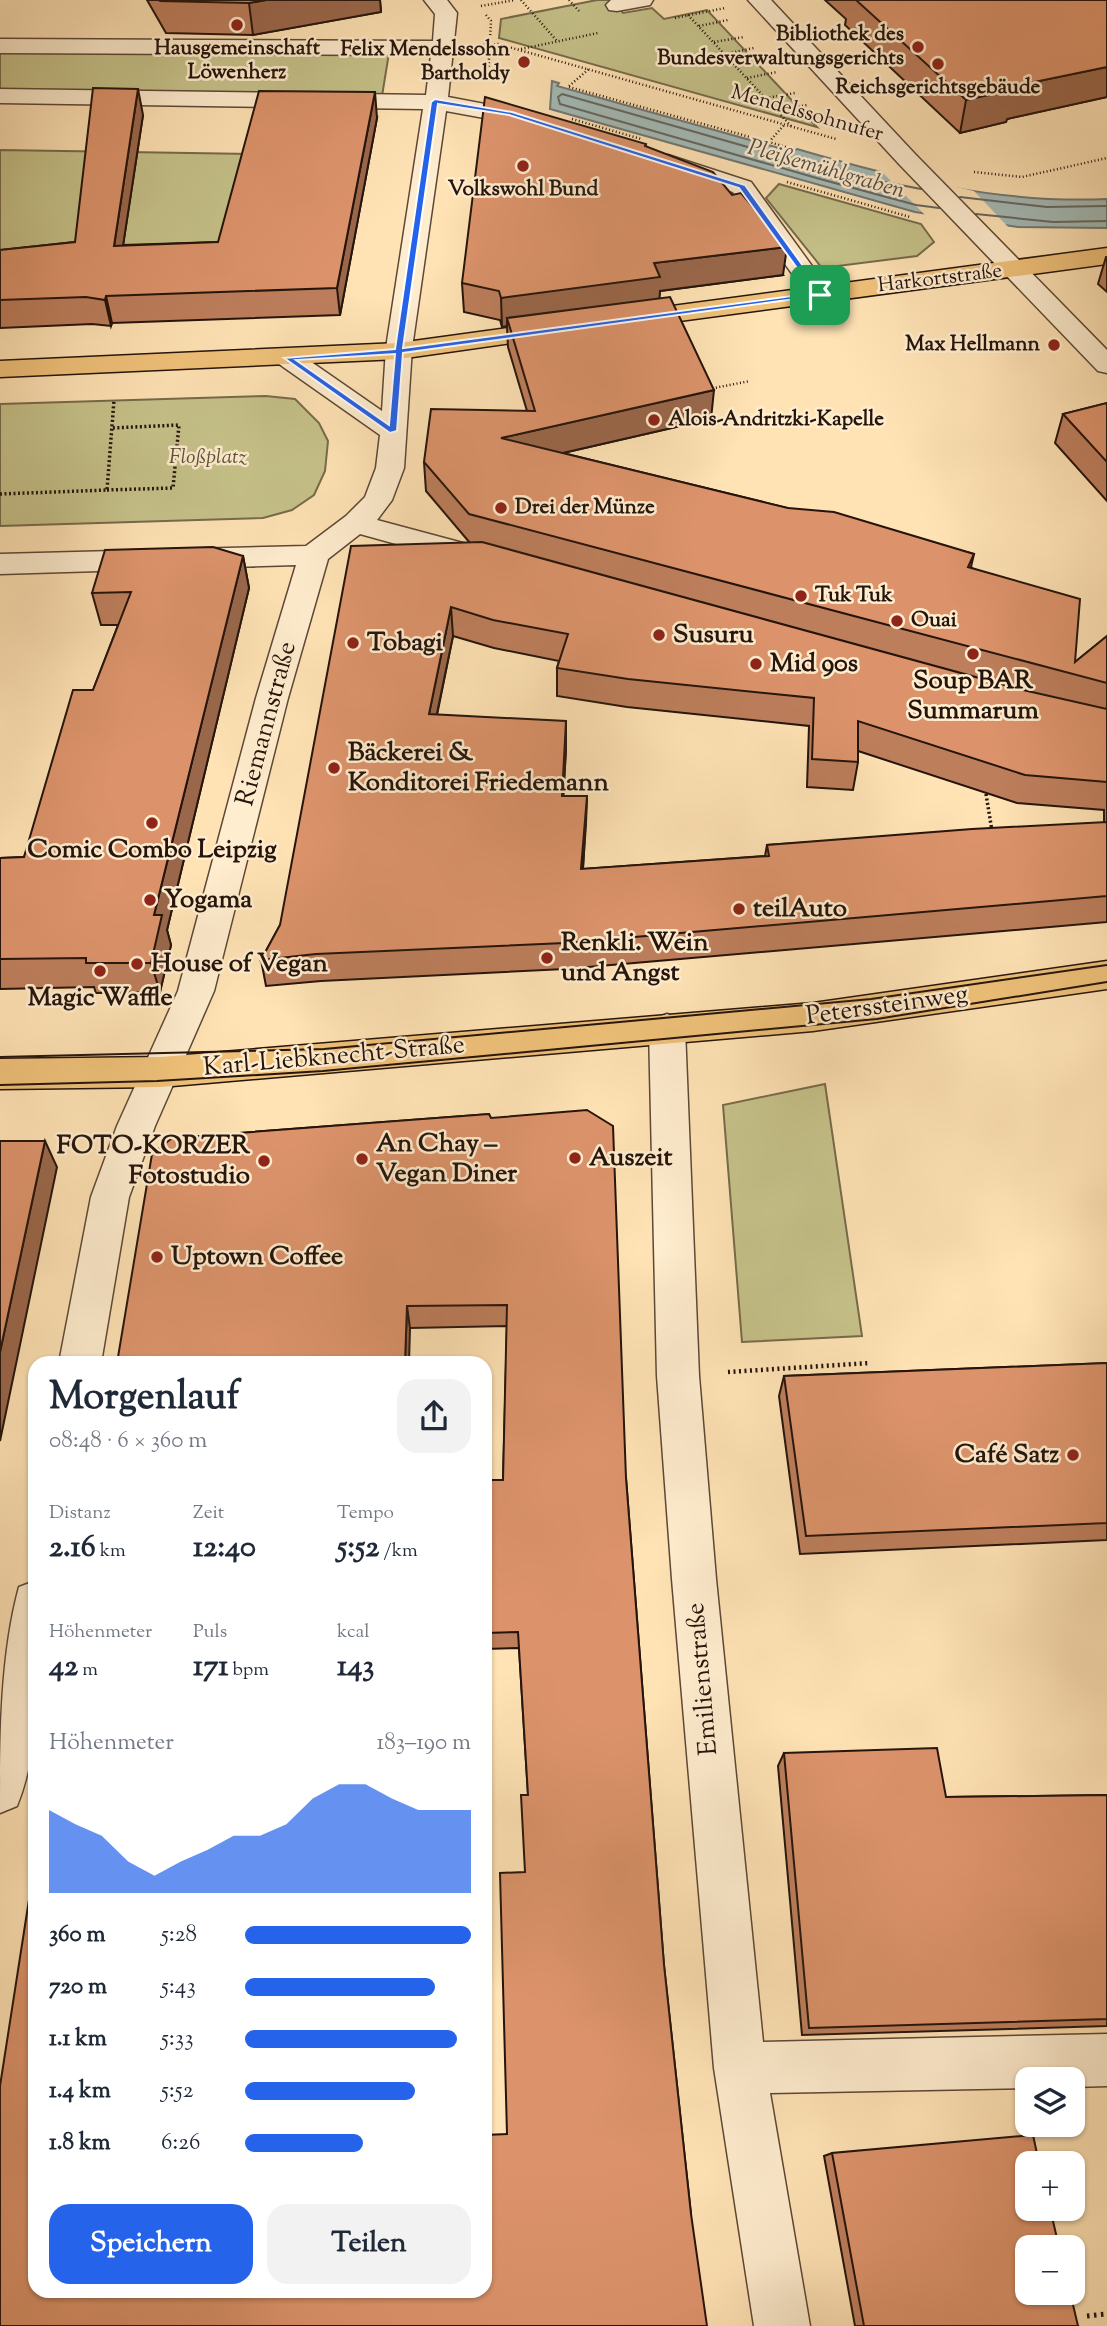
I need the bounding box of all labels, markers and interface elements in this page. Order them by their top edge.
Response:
marker: Hausgemeinschaft Löwenherz [229,17,245,33]
place label: Bibliothek des Bundesverwaltungsgerichts [657,20,904,74]
place label: Hausgemeinschaft Löwenherz [154,34,321,88]
place label: Felix Mendelssohn Bartholdy [340,35,511,89]
marker: Bibliothek des Bundesverwaltungsgerichts [910,39,926,55]
marker: Felix Mendelssohn Bartholdy [516,54,532,70]
marker: Reichsgerichtsgebäude [930,56,946,72]
place label: Reichsgerichtsgebäude [836,73,1041,103]
street label: Mendelssohnufer [727,78,887,150]
water label: Pleißemühlgraben [743,132,909,208]
marker: Volkswohl Bund [515,158,531,174]
place label: Volkswohl Bund [448,175,598,205]
street label: Harkortstraße [876,256,1004,302]
pin [790,265,850,325]
icon: arrive [801,276,839,314]
place label: Max Hellmann [905,330,1041,360]
marker: Max Hellmann [1046,337,1062,353]
place label: Alois-Andritzki-Kapelle [668,405,884,435]
marker: Alois-Andritzki-Kapelle [646,412,662,428]
park label: Floßplatz [169,443,248,473]
place label: Drei der Münze [515,493,655,523]
marker: Drei der Münze [493,500,509,516]
place label: Tuk Tuk [815,581,893,611]
marker: Tuk Tuk [793,588,809,604]
place label: Ouai [911,606,957,636]
marker: Ouai [889,613,905,629]
place label: Susuru [673,617,753,654]
place label: Tobagi [367,625,443,662]
marker: Susuru [651,627,667,643]
marker: Tobagi [345,635,361,651]
street label: Riemannstraße [227,638,307,810]
place label: Mid 90s [770,646,858,683]
marker: Soup BAR Summarum [965,646,981,662]
marker: Mid 90s [748,656,764,672]
place label: Soup BAR Summarum [907,663,1039,730]
place label: Bäckerei & Konditorei Friedemann [348,735,609,802]
marker: Bäckerei & Konditorei Friedemann [326,760,342,776]
marker: Comic Combo Leipzig [144,815,160,831]
place label: Comic Combo Leipzig [27,832,277,869]
place label: Yogama [164,882,252,919]
place label: teilAuto [753,891,847,928]
marker: Yogama [142,892,158,908]
marker: teilAuto [731,901,747,917]
place label: Renkli. Wein und Angst [561,925,709,992]
place label: House of Vegan [151,946,329,983]
marker: Renkli. Wein und Angst [539,950,555,966]
marker: House of Vegan [129,956,145,972]
marker: Magic Waffle [92,963,108,979]
street label: Peterssteinweg [804,976,970,1036]
place label: Magic Waffle [27,980,173,1017]
street label: Karl-Liebknecht-Straße [202,1027,466,1087]
place label: An Chay – Vegan Diner [376,1126,517,1193]
place label: FOTO-KORZER Fotostudio [57,1128,250,1195]
place label: Auszeit [589,1140,673,1177]
marker: Auszeit [567,1150,583,1166]
marker: An Chay – Vegan Diner [354,1151,370,1167]
marker: FOTO-KORZER Fotostudio [256,1153,272,1169]
place label: Uptown Coffee [171,1239,343,1276]
marker: Uptown Coffee [149,1249,165,1265]
text: Morgenlauf [49,1372,240,1426]
button: share [397,1379,471,1453]
text: 08:48 · 6 × 360 m [49,1425,207,1458]
place label: Café Satz [954,1437,1059,1474]
marker: Café Satz [1065,1447,1081,1463]
text: Distanz [49,1500,111,1527]
text: Zeit [193,1500,224,1527]
text: Tempo [337,1500,394,1527]
text: 2.16 [49,1527,96,1570]
text: 12:40 [193,1527,256,1570]
text: 5:52 [337,1527,379,1570]
text: km [96,1538,126,1565]
text: /km [379,1538,418,1565]
street label: Emilienstraße [678,1601,728,1757]
text: Höhenmeter [49,1619,152,1646]
text: Puls [193,1619,227,1646]
text: kcal [337,1619,370,1646]
text: 42 [49,1646,78,1689]
text: 171 [193,1646,228,1689]
text: 143 [337,1646,374,1689]
text: m [78,1657,98,1684]
text: bpm [228,1657,269,1684]
text: Höhenmeter [49,1727,174,1760]
text: 183–190 m [376,1727,471,1760]
text: 360 m [49,1919,106,1952]
text: 5:28 [161,1919,197,1952]
text: 720 m [49,1971,107,2004]
text: 5:43 [161,1971,196,2004]
text: 1.1 km [49,2023,107,2056]
text: 5:33 [161,2023,193,2056]
map controls [1015,2067,1085,2305]
button: layers [1015,2067,1085,2137]
text: 1.4 km [49,2075,111,2108]
text: 5:52 [161,2075,193,2108]
text: 1.8 km [49,2127,111,2160]
text: 6:26 [161,2127,200,2160]
button: + [1015,2151,1085,2221]
button: Speichern [49,2204,253,2284]
button: Teilen [267,2204,471,2284]
button: − [1015,2235,1085,2305]

